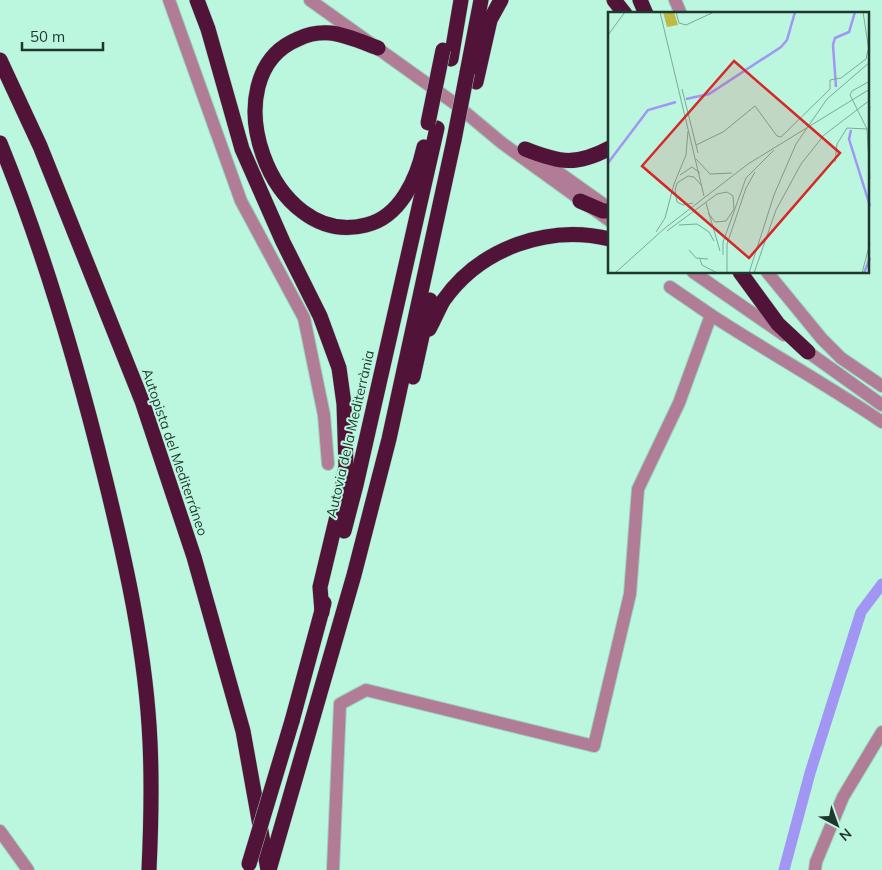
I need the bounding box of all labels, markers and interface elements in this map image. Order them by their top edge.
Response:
inset map [608,12,870,274]
scale bar [22,20,104,52]
text: 50 m [30,27,65,46]
street label: Autovia de la Mediterrània [322,349,378,519]
street label: Autopista del Mediterráneo [138,366,212,538]
north arrow [812,800,862,850]
text: N [836,825,855,845]

